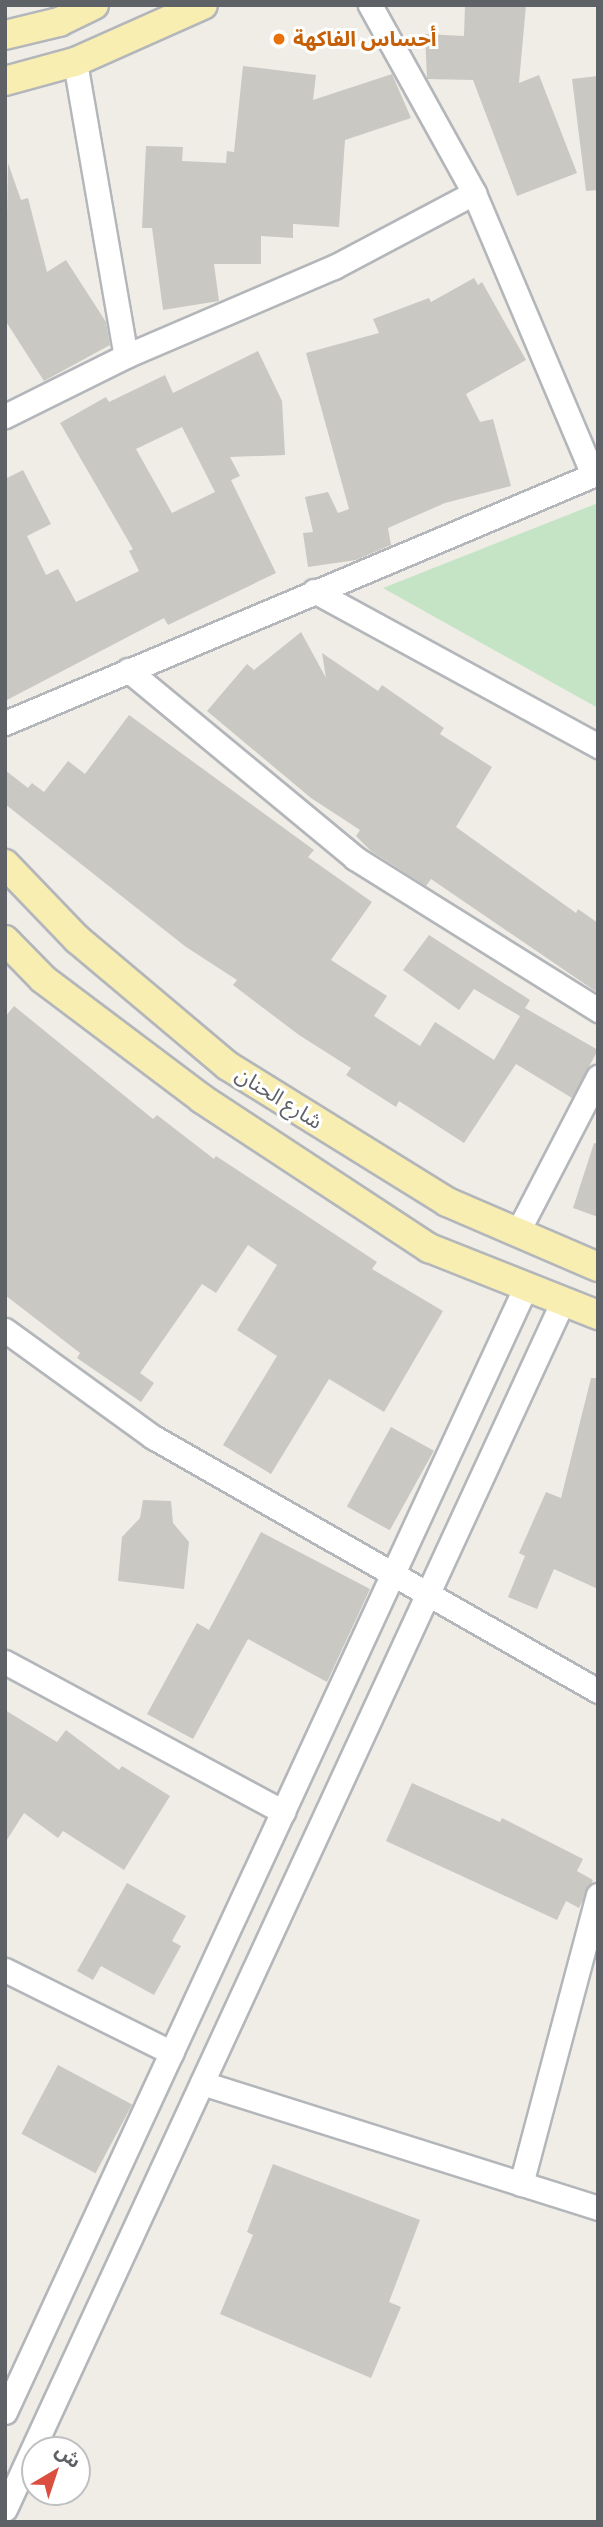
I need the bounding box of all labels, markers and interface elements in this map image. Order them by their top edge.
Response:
place label: أحساس الفاكهة [293,26,437,52]
marker: أحساس الفاكهة [271,31,287,47]
street label: شارع الحنان [231,1062,327,1134]
north arrow [21,2436,91,2506]
text: ش [51,2439,86,2473]

